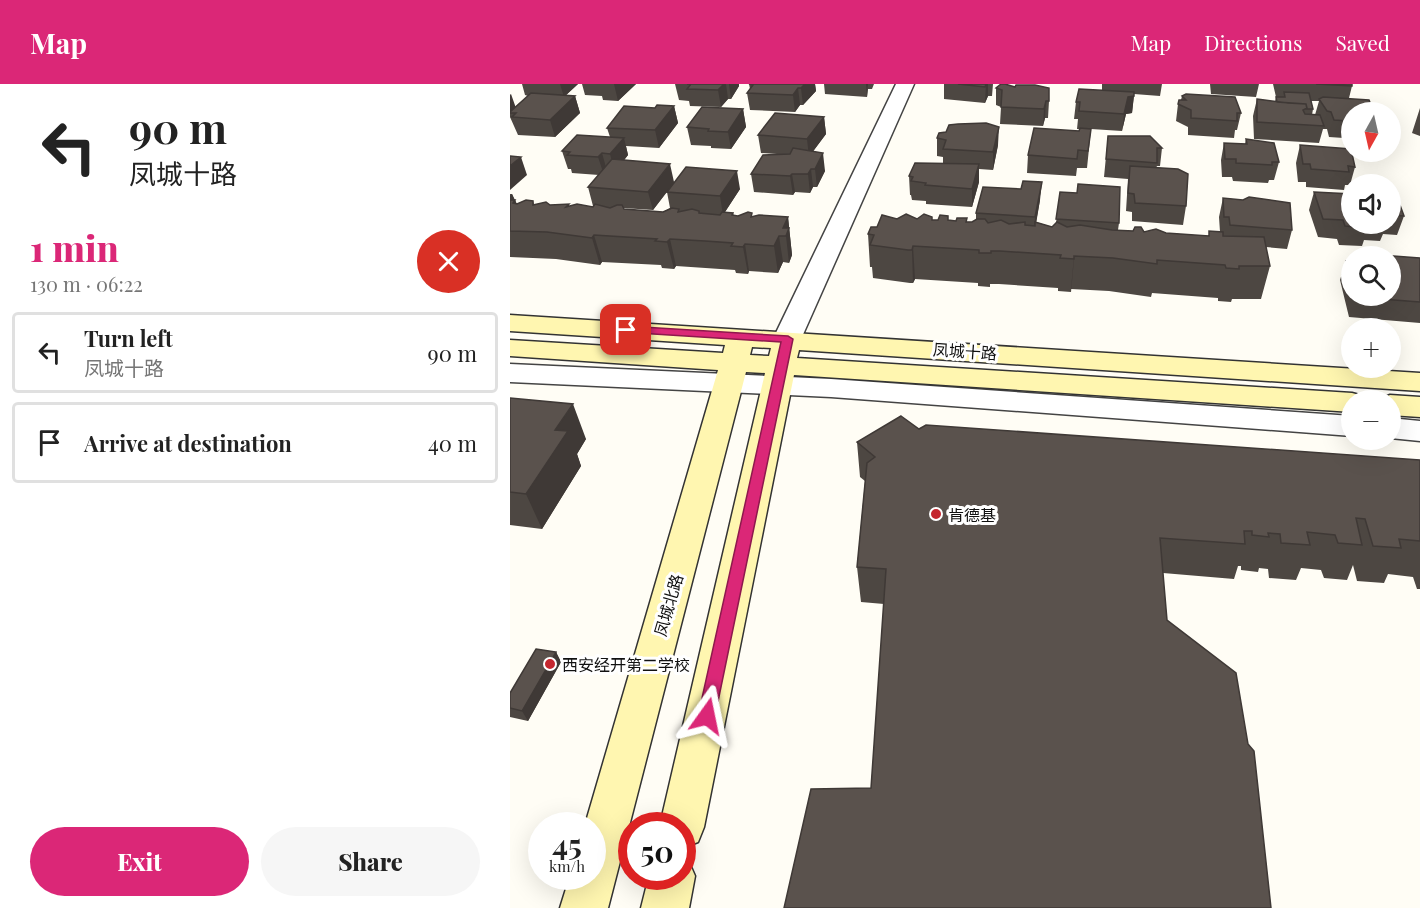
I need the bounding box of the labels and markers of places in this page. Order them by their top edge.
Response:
pin [600,304,651,355]
place label: 肯德基 [948,504,996,525]
marker: 肯德基 [929,507,943,521]
place label: 西安经开第二学校 [562,654,690,675]
marker: 西安经开第二学校 [543,657,557,671]

